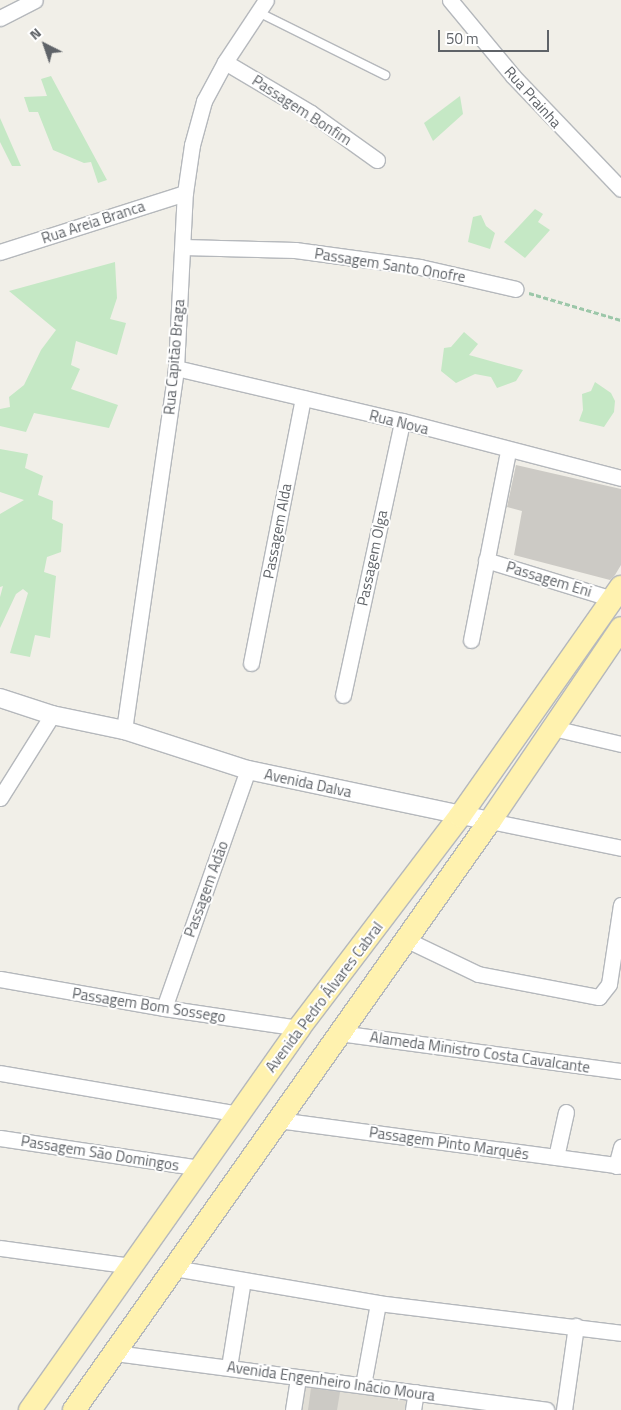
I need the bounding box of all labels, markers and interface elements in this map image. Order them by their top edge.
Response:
north arrow [20,20,70,70]
scale bar [441,20,552,52]
text: N [24,22,45,44]
text: 50 m [446,27,479,50]
street label: Rua Prainha [501,63,565,131]
street label: Passagem Bonfim [249,71,355,149]
street label: Rua Areia Branca [39,197,147,247]
street label: Passagem Santo Onofre [313,244,467,286]
street label: Rua Capitão Braga [160,298,188,416]
street label: Rua Nova [368,406,430,438]
street label: Passagem Alda [259,482,295,580]
street label: Passagem Olga [353,508,391,608]
street label: Passagem Eni [504,557,594,601]
street label: Avenida Dalva [263,765,353,801]
street label: Passagem Adão [180,838,232,940]
street label: Avenida Pedro Álvares Cabral [262,918,386,1076]
street label: Passagem Bom Sossego [71,984,227,1026]
street label: Alameda Ministro Costa Cavalcante [369,1028,591,1076]
street label: Passagem Pinto Marquês [368,1123,530,1163]
street label: Passagem São Domingos [20,1132,180,1174]
street label: Avenida Engenheiro Inácio Moura [226,1357,436,1405]

